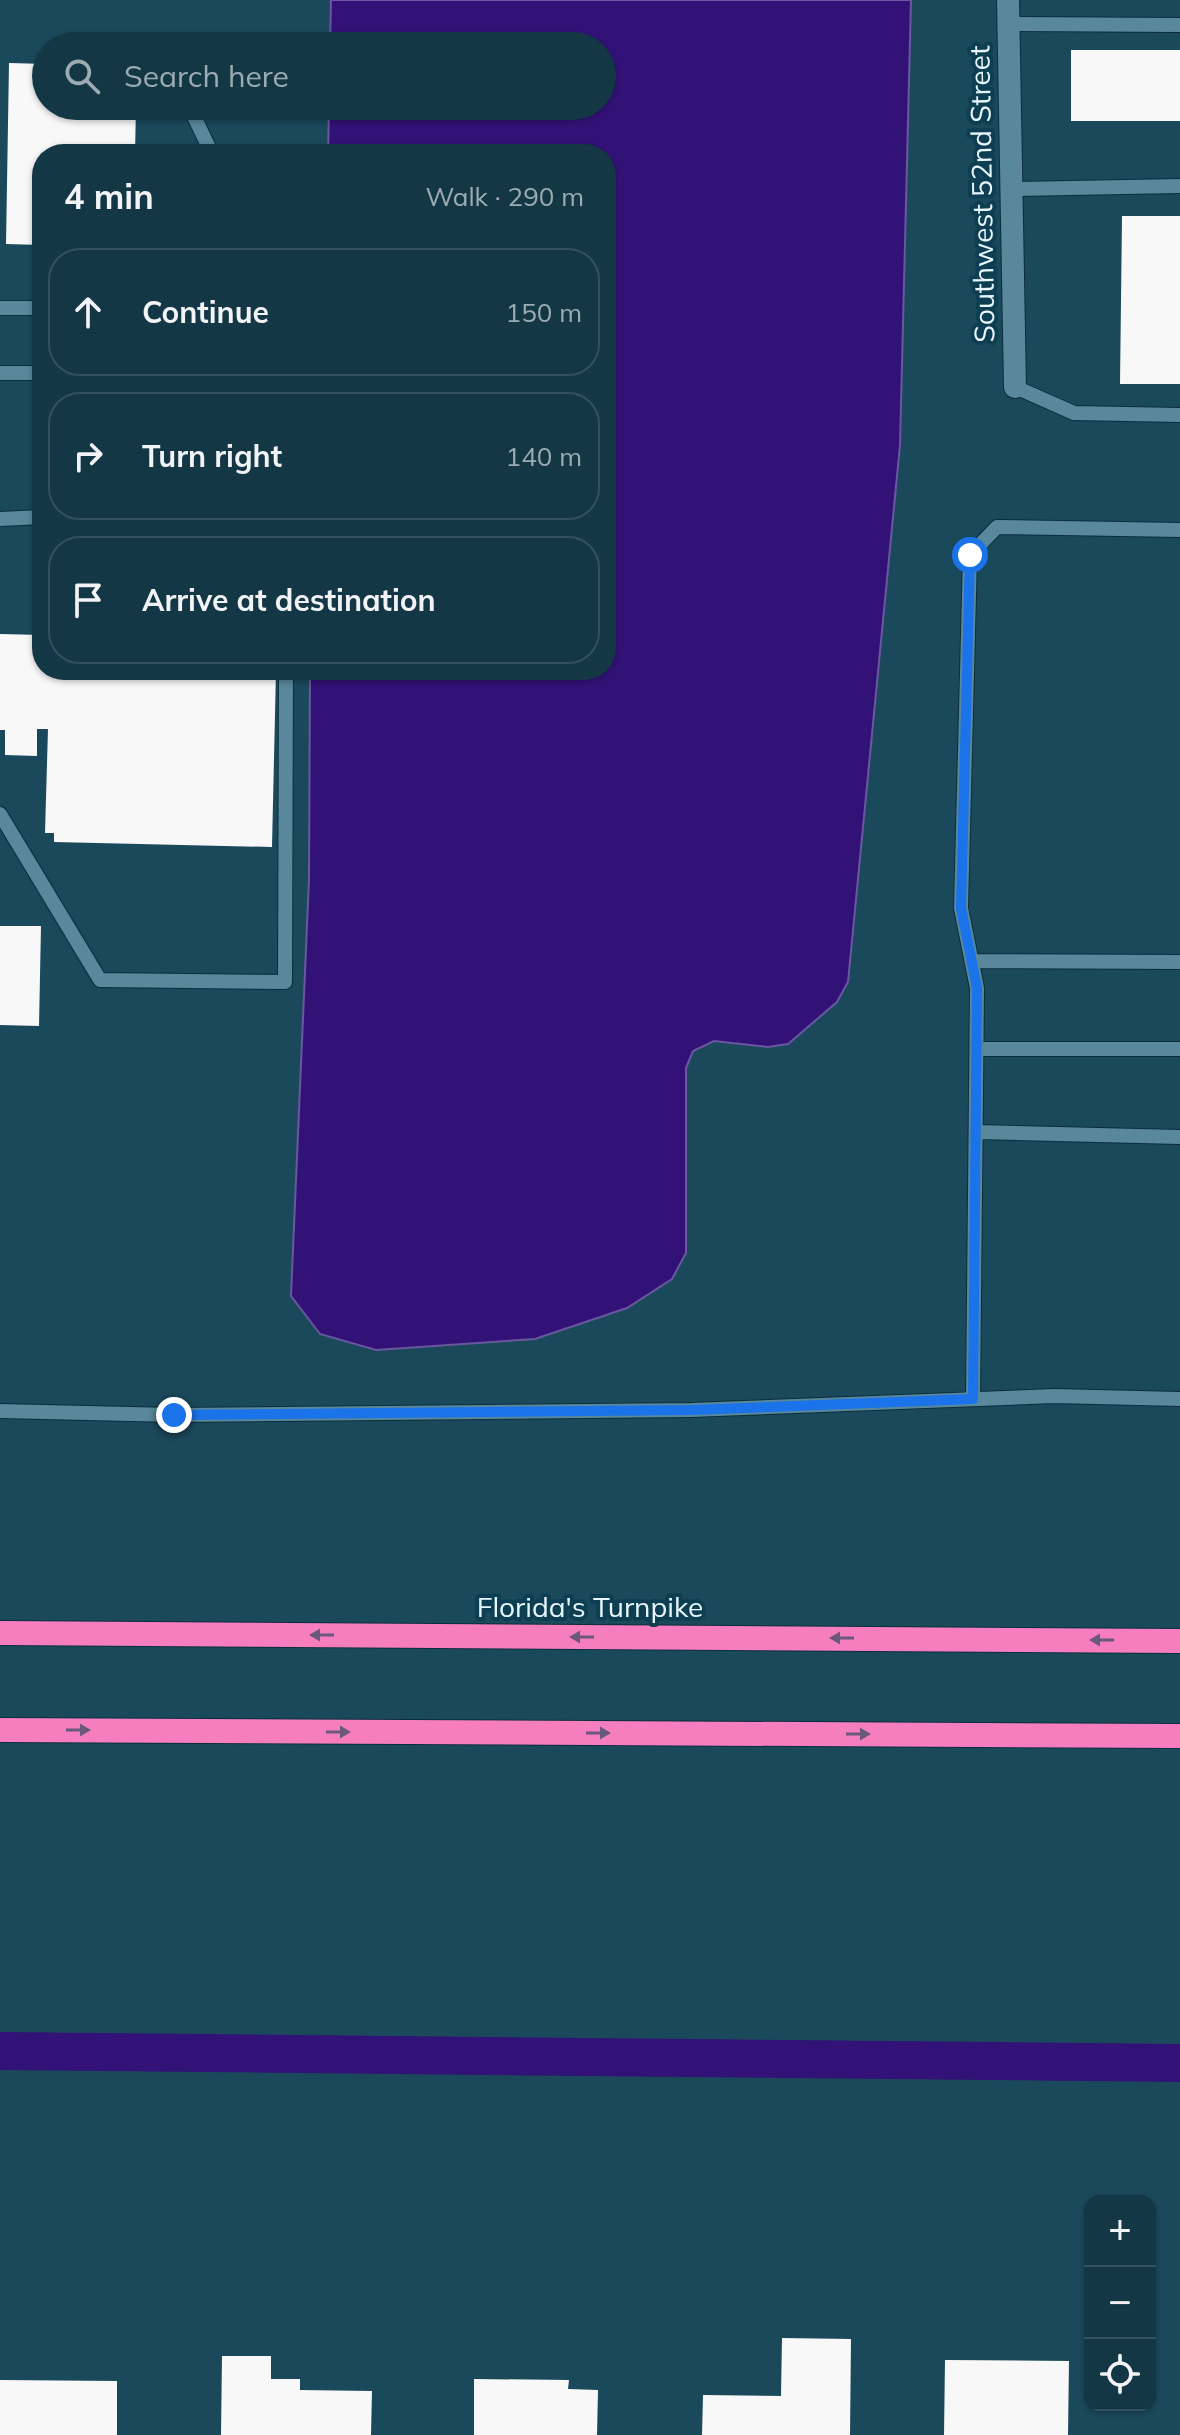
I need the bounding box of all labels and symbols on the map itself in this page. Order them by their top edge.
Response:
street label: Southwest 52nd Street [961,45,1002,343]
route start [952,537,988,573]
route end [156,1397,192,1433]
street label: Florida's Turnpike [477,1589,703,1624]
one-way arrow [309,1629,334,1641]
one-way arrow [569,1631,594,1643]
one-way arrow [829,1632,854,1645]
one-way arrow [1089,1634,1114,1646]
one-way arrow [66,1724,91,1736]
one-way arrow [326,1726,351,1738]
one-way arrow [586,1727,611,1739]
one-way arrow [846,1728,871,1740]

